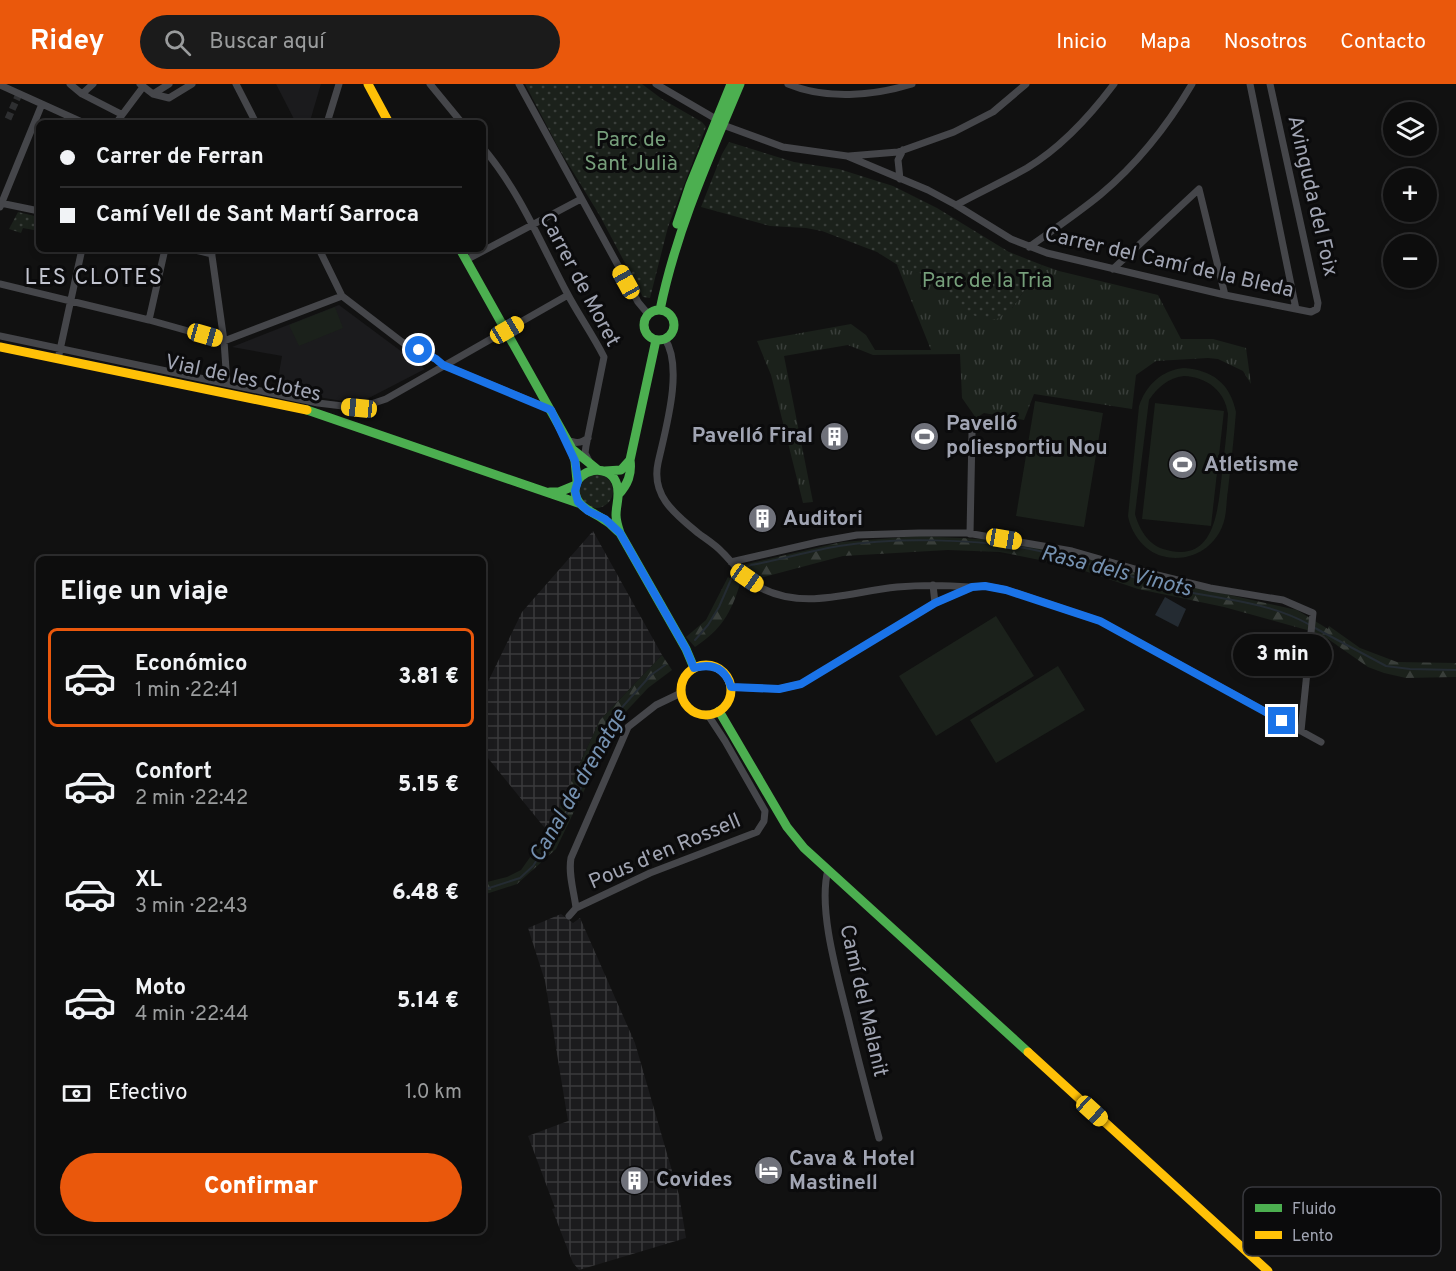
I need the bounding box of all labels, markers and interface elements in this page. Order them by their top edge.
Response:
search box [140,15,560,69]
text: Ridey [30,24,104,60]
icon: search [161,26,194,59]
text: Buscar aquí [209,29,325,56]
text: Inicio [1056,29,1107,56]
text: Mapa [1140,29,1191,56]
text: Nosotros [1224,29,1307,56]
text: Contacto [1340,29,1426,56]
map controls [1383,102,1437,288]
button: layers [1383,102,1437,156]
street label: Avinguda del Foix [1280,113,1344,279]
park label: Parc de Sant Julià [584,127,678,178]
text: Carrer de Ferran [96,144,264,171]
button: + [1383,168,1437,222]
text: Camí Vell de Sant Martí Sarroca [96,202,419,229]
street label: Carrer de Moret [532,208,626,352]
street label: Carrer del Camí de la Bleda [1042,221,1296,305]
button: − [1383,234,1437,288]
car [609,262,643,302]
district label: LES CLOTES [25,265,163,292]
park label: Parc de la Tria [922,268,1052,295]
car [487,313,527,347]
car [185,321,225,349]
route start [405,336,432,363]
street label: Vial de les Clotes [162,349,324,409]
car [340,397,378,419]
place label: Pavelló poliesportiu Nou [946,411,1108,462]
building icon: Pavelló Firal [818,420,850,452]
sports icon: Pavelló poliesportiu Nou [909,420,941,452]
place label: Pavelló Firal [692,423,813,450]
sports icon: Atletisme [1167,449,1199,481]
place label: Atletisme [1204,452,1299,479]
building icon: Auditori [746,503,778,535]
place label: Auditori [783,506,863,533]
car [985,527,1023,551]
water label: Rasa dels Vinots [1038,540,1195,604]
car [727,560,767,596]
text: Elige un viaje [60,575,229,609]
callout: 3 min [1232,634,1332,676]
text: 3 min [1256,642,1309,668]
icon: car [63,651,117,705]
text: Económico [135,651,248,678]
text: 3.81 € [398,664,459,691]
text: 1 min · 22:41 [135,678,239,704]
water label: Canal de drenatge [524,704,634,867]
route end [1268,707,1295,734]
icon: car [63,759,117,813]
text: Confort [135,759,212,786]
text: 5.15 € [398,772,459,799]
text: 2 min · 22:42 [135,786,248,812]
street label: Pous d'en Rossell [585,808,745,896]
icon: car [63,867,117,921]
text: XL [135,867,162,894]
text: 6.48 € [392,880,459,907]
text: 3 min · 22:43 [135,894,248,920]
street label: Camí del Malanit [832,922,894,1080]
icon: car [63,975,117,1029]
text: Moto [135,975,186,1002]
text: 5.14 € [397,988,459,1015]
text: 4 min · 22:44 [135,1002,249,1028]
icon: cash [60,1077,93,1110]
text: Efectivo [108,1080,188,1107]
text: 1.0 km [405,1080,462,1106]
car [1073,1092,1111,1130]
place label: Cava & Hotel Mastinell [789,1146,915,1197]
button: Confirmar [60,1153,462,1222]
hotel icon: Cava & Hotel Mastinell [752,1155,784,1187]
building icon: Covides [619,1164,651,1196]
place label: Covides [656,1167,733,1194]
legend [1243,1187,1441,1256]
text: Fluido [1292,1200,1336,1220]
text: Lento [1292,1227,1333,1247]

